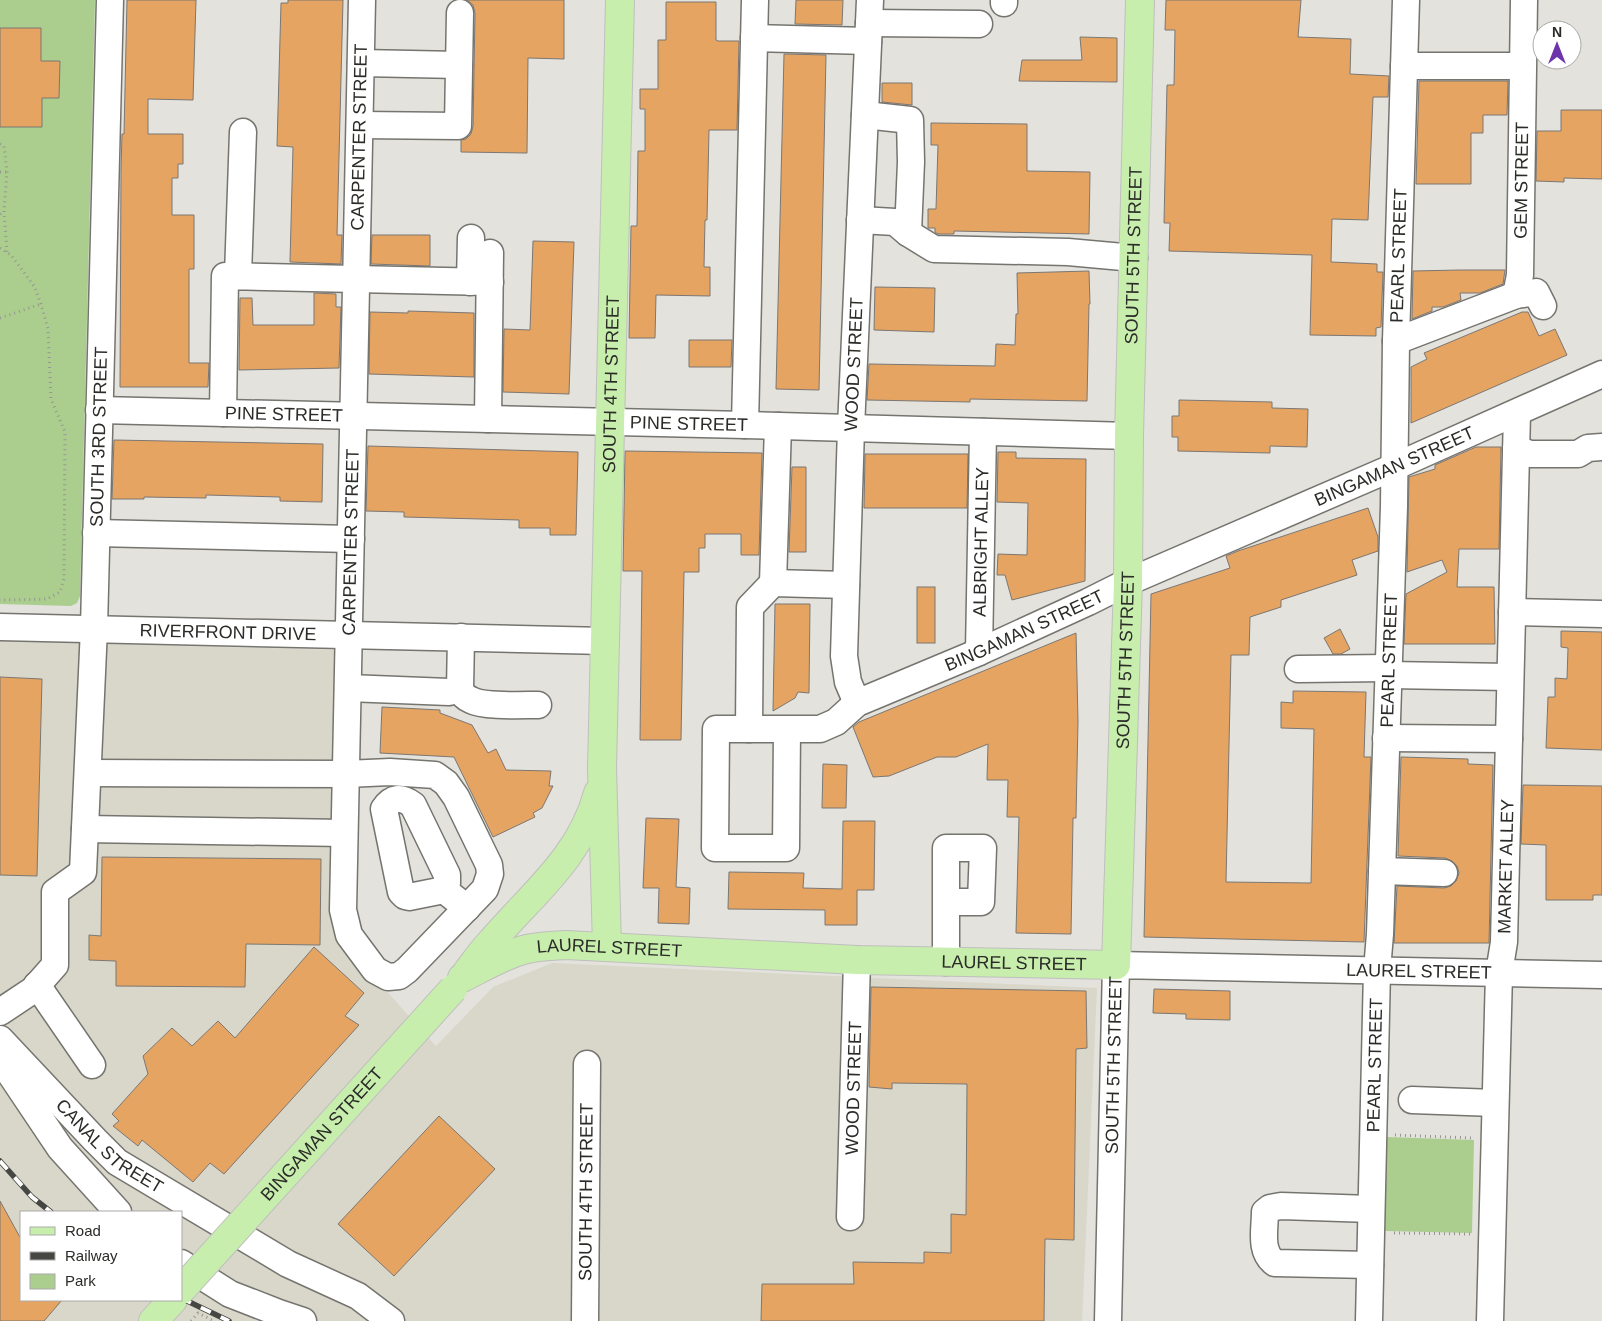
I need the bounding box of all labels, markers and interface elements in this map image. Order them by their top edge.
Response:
north arrow [1532,20,1582,70]
text: N [1552,24,1562,40]
street label: CARPENTER STREET [347,43,371,231]
street label: GEM STREET [1511,122,1532,239]
street label: SOUTH 5TH STREET [1121,166,1146,345]
street label: PEARL STREET [1387,188,1410,323]
street label: SOUTH 4TH STREET [599,295,623,473]
street label: WOOD STREET [841,297,867,432]
street label: SOUTH 3RD STREET [87,346,111,527]
street label: PINE STREET [225,403,343,426]
street label: PINE STREET [630,412,748,435]
street label: BINGAMAN STREET [1312,423,1477,510]
street label: CARPENTER STREET [339,448,363,636]
street label: ALBRIGHT ALLEY [970,467,992,617]
street label: SOUTH 5TH STREET [1113,571,1138,750]
street label: BINGAMAN STREET [942,586,1107,675]
street label: PEARL STREET [1377,593,1401,728]
street label: RIVERFRONT DRIVE [139,620,317,644]
street label: MARKET ALLEY [1494,799,1518,934]
street label: LAUREL STREET [536,935,682,961]
street label: LAUREL STREET [941,952,1087,974]
street label: LAUREL STREET [1346,960,1492,983]
street label: SOUTH 5TH STREET [1102,976,1126,1154]
street label: PEARL STREET [1363,998,1386,1133]
street label: WOOD STREET [842,1021,865,1155]
street label: BINGAMAN STREET [257,1064,387,1205]
street label: CANAL STREET [52,1095,167,1197]
street label: SOUTH 4TH STREET [575,1103,597,1281]
legend [20,1211,182,1301]
text: Road [65,1222,101,1239]
text: Railway [65,1247,118,1264]
text: Park [65,1272,96,1289]

